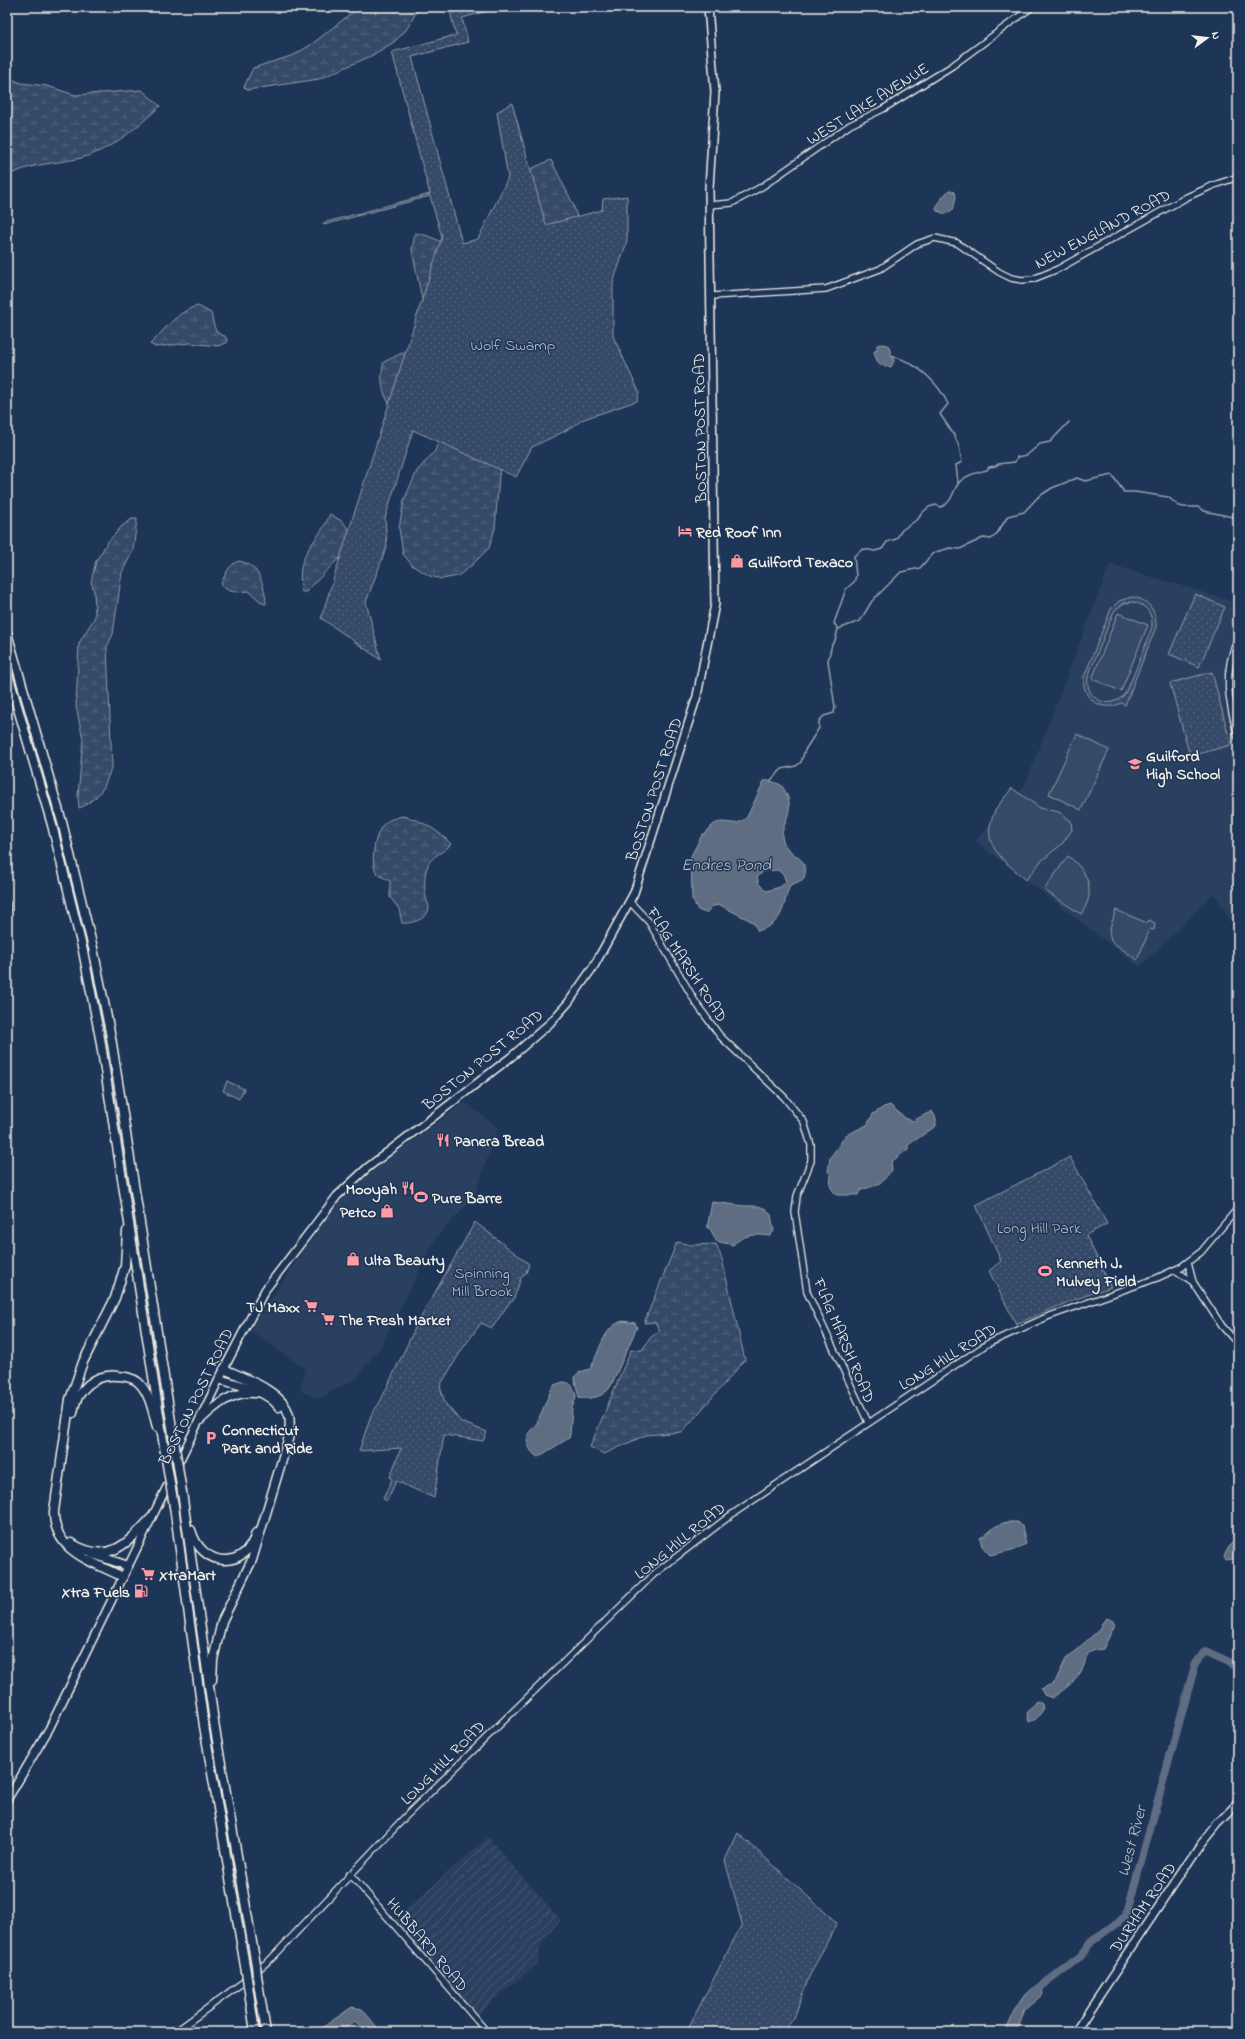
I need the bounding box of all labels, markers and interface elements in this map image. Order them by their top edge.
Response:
north arrow [1187,18,1227,58]
text: N [1207,30,1224,41]
street label: WEST LAKE AVENUE [802,57,934,152]
street label: NEW ENGLAND ROAD [1031,184,1175,276]
park label: Wolf Swamp [471,334,556,358]
street label: BOSTON POST ROAD [688,353,714,504]
place label: Red Roof Inn [695,521,782,545]
hotel icon: Red Roof Inn [677,523,693,539]
place label: Guilford Texaco [748,551,853,575]
shop icon: Guilford Texaco [729,553,745,569]
street label: BOSTON POST ROAD [620,715,689,865]
place label: Guilford High School [1146,745,1220,788]
school or university icon: Guilford High School [1127,756,1143,772]
water label: Endres Pond [681,853,772,878]
street label: FLAG MARSH ROAD [639,902,733,1028]
street label: BOSTON POST ROAD [417,1004,549,1118]
place label: Panera Bread [454,1130,544,1154]
restaurant icon: Panera Bread [435,1132,451,1148]
place label: Mooyah [346,1178,397,1203]
restaurant icon: Mooyah [400,1180,416,1196]
place label: Pure Barre [432,1187,503,1211]
sports icon: Pure Barre [413,1189,429,1205]
place label: Petco [340,1201,376,1225]
shop icon: Petco [379,1203,395,1219]
park label: Long Hill Park [997,1217,1082,1241]
place label: Ulta Beauty [364,1249,445,1274]
shop icon: Ulta Beauty [345,1251,361,1267]
place label: Kenneth J. Mulvey Field [1056,1252,1136,1295]
park label: Spinning Mill Brook [452,1262,513,1304]
sports icon: Kenneth J. Mulvey Field [1037,1263,1053,1279]
street label: FLAG MARSH ROAD [806,1274,880,1407]
place label: TJ Maxx [246,1296,300,1320]
supermarket icon: TJ Maxx [303,1298,319,1314]
place label: The Fresh Market [339,1309,451,1333]
supermarket icon: The Fresh Market [320,1311,336,1327]
street label: LONG HILL ROAD [895,1318,1002,1397]
street label: BOSTON POST ROAD [153,1324,240,1470]
place label: Connecticut Park and Ride [222,1419,313,1461]
parking icon: Connecticut Park and Ride [203,1430,219,1446]
street label: LONG HILL ROAD [629,1497,731,1586]
place label: XtraMart [159,1564,217,1588]
supermarket icon: XtraMart [140,1566,156,1582]
place label: Xtra Fuels [61,1581,130,1605]
fuel station icon: Xtra Fuels [133,1583,149,1599]
street label: LONG HILL ROAD [396,1716,491,1811]
water label: West River [1111,1801,1155,1879]
street label: DURHAM ROAD [1104,1858,1183,1959]
street label: HUBBARD ROAD [380,1893,473,1998]

